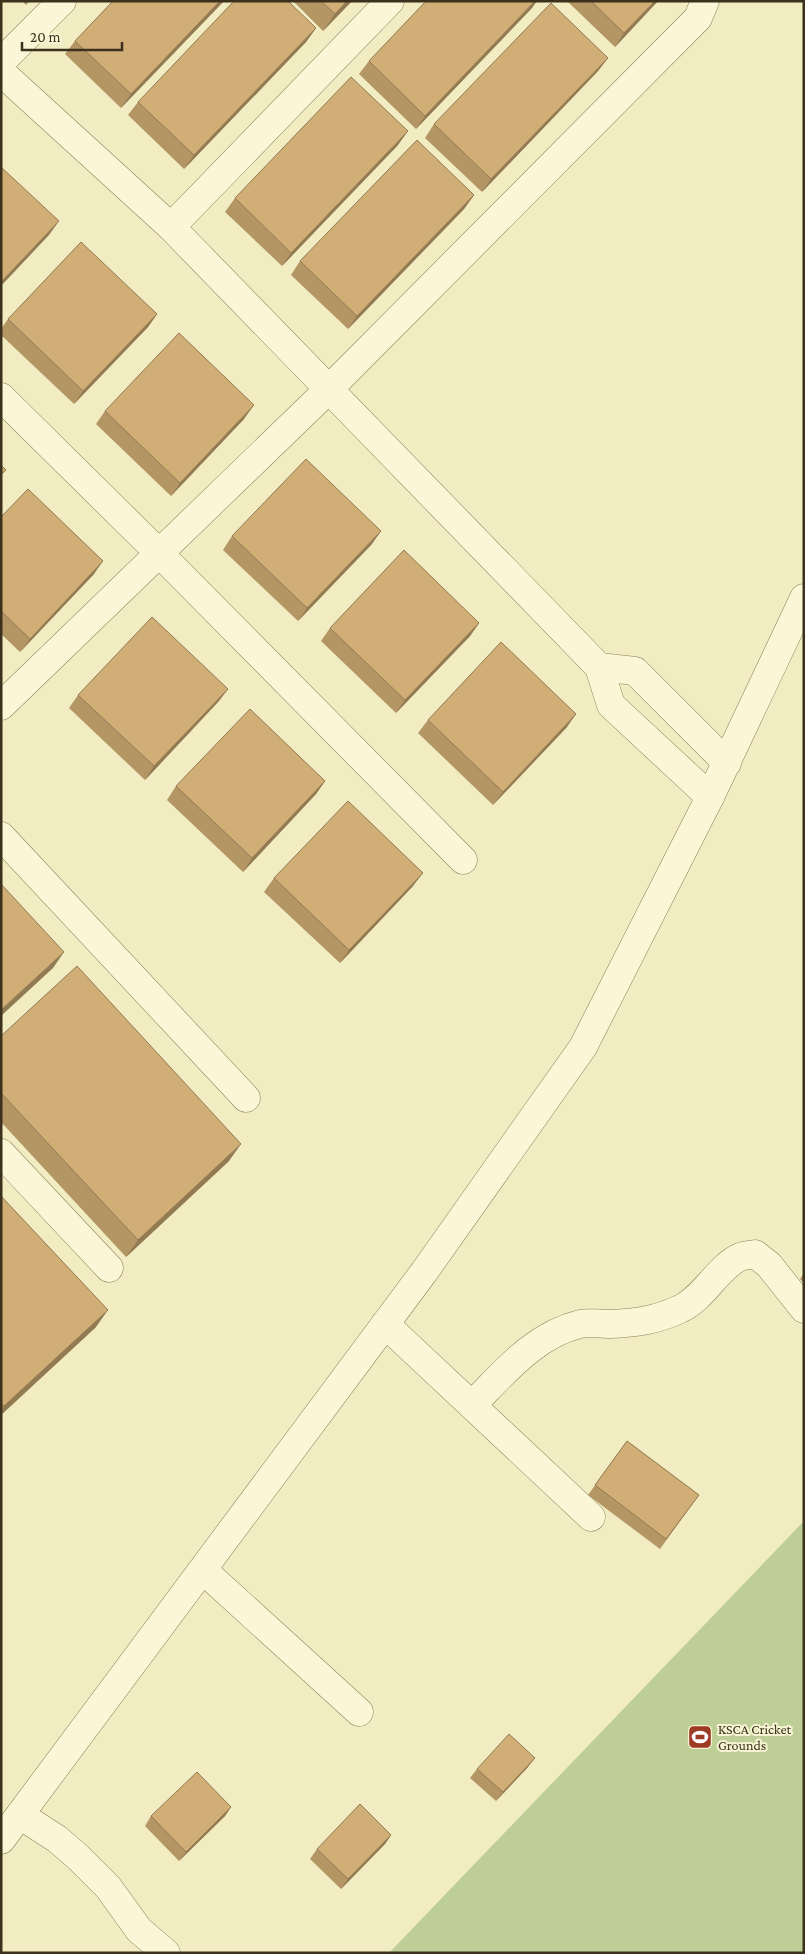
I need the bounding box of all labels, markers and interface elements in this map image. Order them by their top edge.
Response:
scale bar [22,20,122,52]
text: 20 m [30,29,61,45]
place label: KSCA Cricket Grounds [718,1721,792,1753]
sports icon: KSCA Cricket Grounds [687,1724,713,1750]

